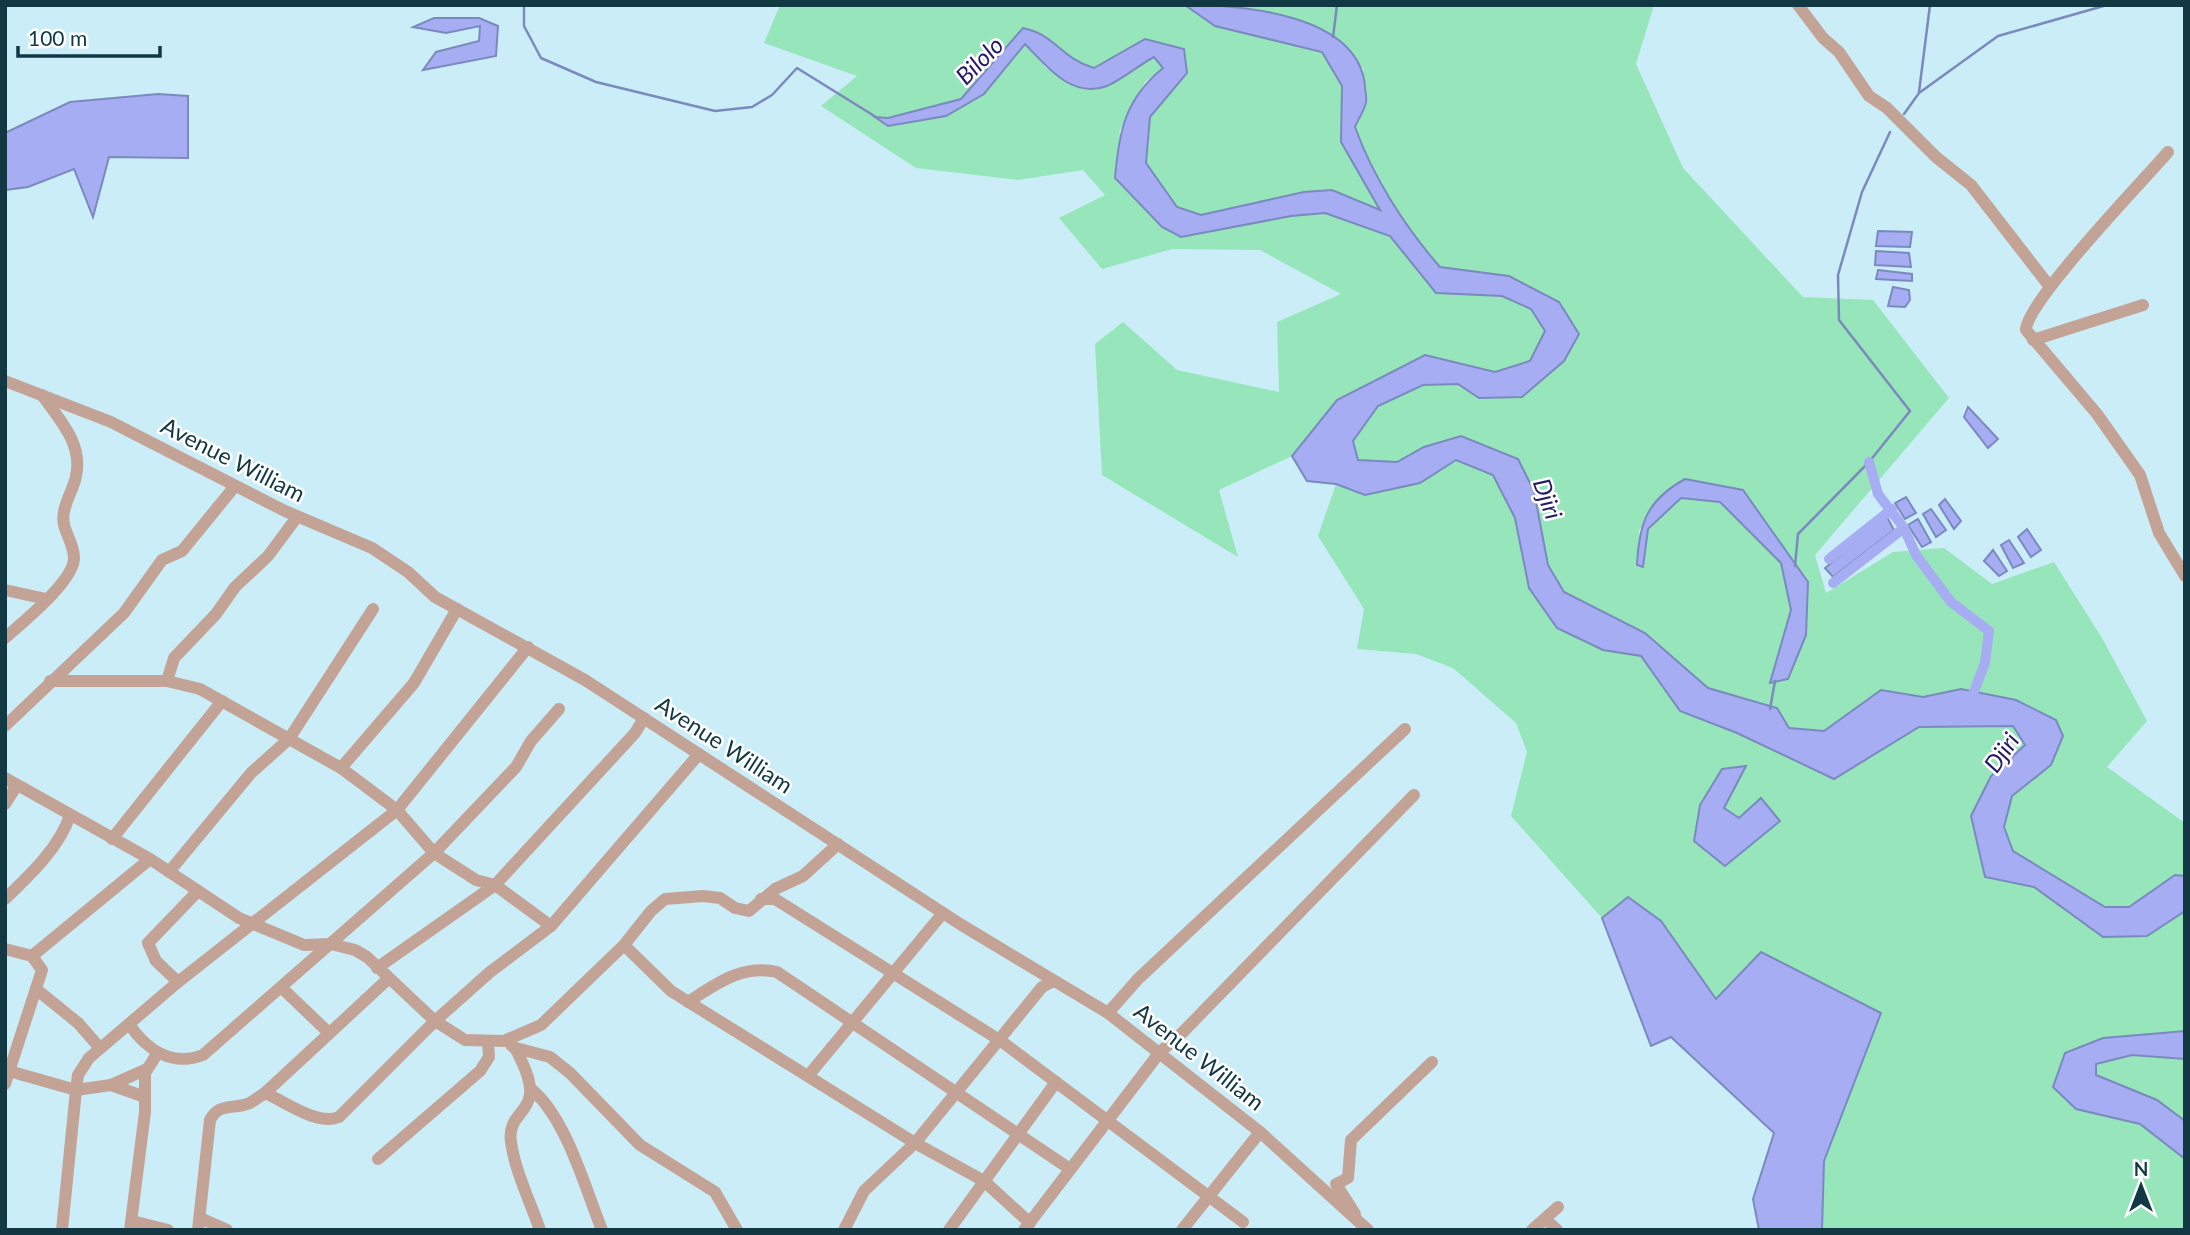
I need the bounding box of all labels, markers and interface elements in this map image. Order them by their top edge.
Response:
scale bar [18,14,159,58]
text: 100 m [28,25,87,50]
water label: Bilolo [949,30,1009,90]
street label: Avenue William [157,411,310,507]
water label: Djiri [1528,474,1569,523]
street label: Avenue William [651,689,798,799]
water label: Djiri [1977,726,2025,777]
street label: Avenue William [1129,997,1270,1116]
north arrow [2106,1151,2176,1221]
text: N [2134,1157,2148,1180]

